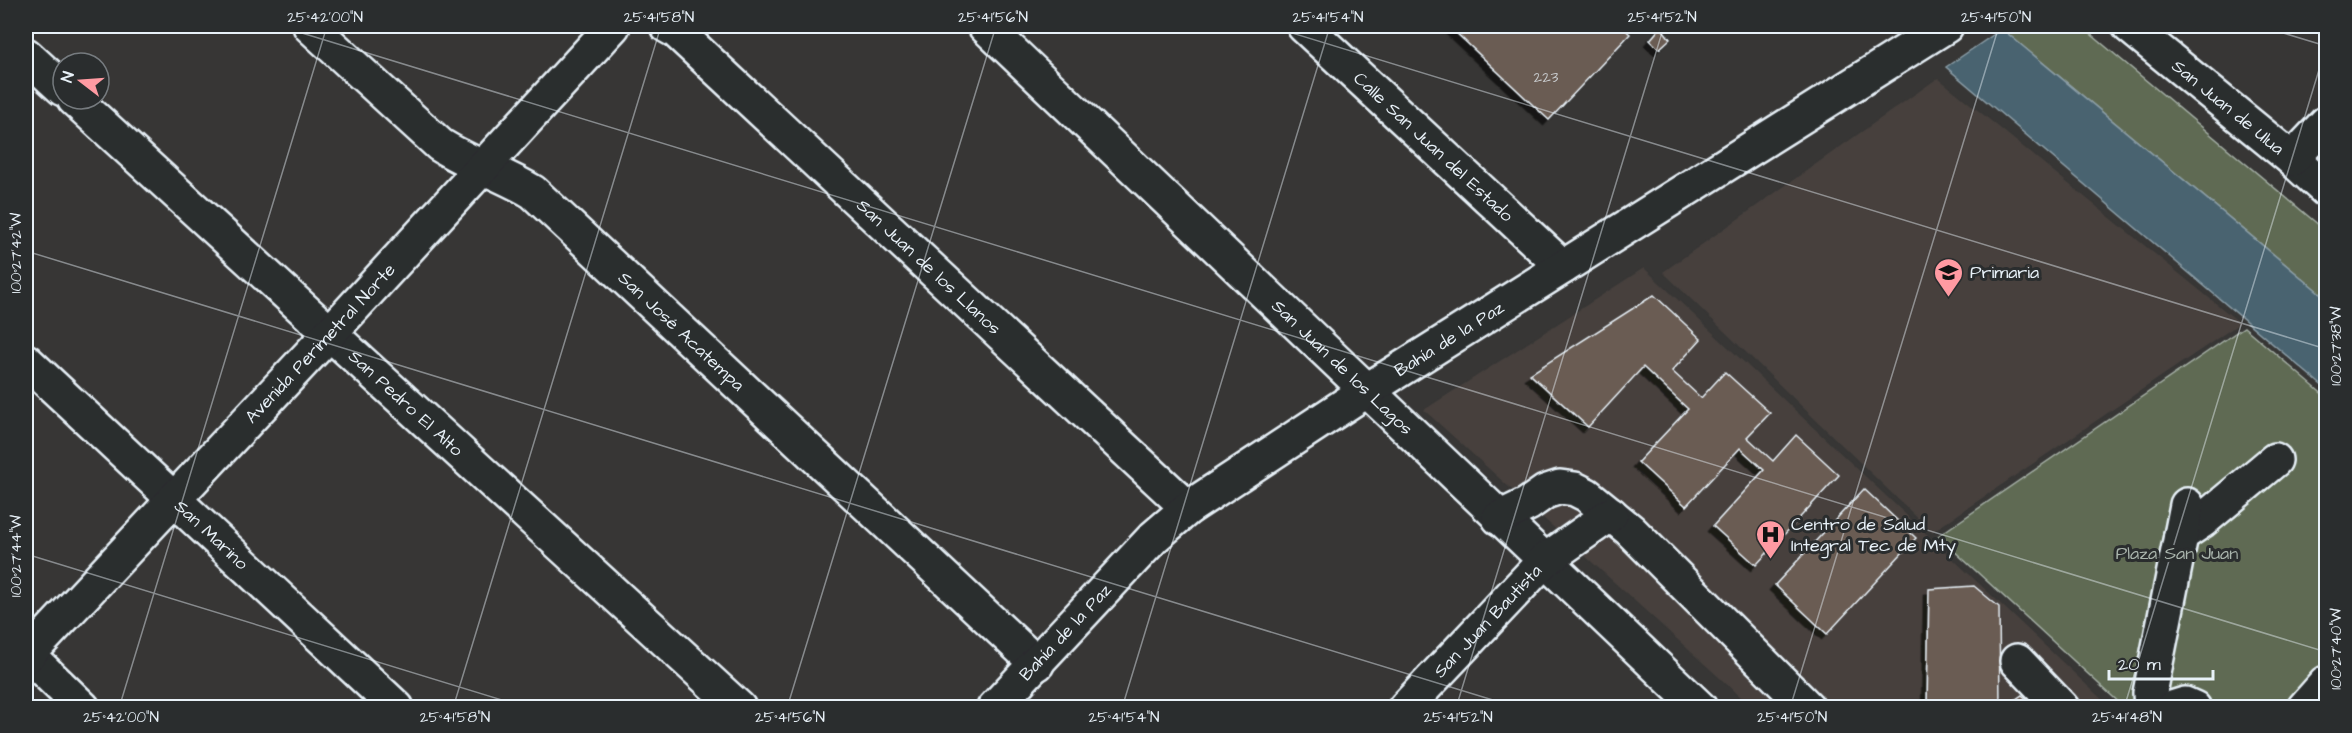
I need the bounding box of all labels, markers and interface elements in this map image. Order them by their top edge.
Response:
text: 25°42'00"N [287,7,363,28]
text: 25°41'58"N [624,7,694,28]
text: 25°41'56"N [958,7,1028,28]
text: 25°41'54"N [1293,7,1363,28]
text: 25°41'52"N [1627,7,1697,28]
text: 25°41'50"N [1961,7,2031,28]
north arrow [51,51,111,111]
street label: San Juan de Ulua [2166,54,2289,161]
street label: Calle San Juan del Estado [1348,66,1519,228]
house number: 223 [1534,67,1559,88]
text: N [56,69,80,85]
street label: San Juan de los Llanos [851,193,1006,341]
text: 100°27'42"W [6,213,27,293]
school or university icon: Primaria [1933,256,1965,298]
street label: Avenida Perimetral Norte [239,258,401,429]
place label: Primaria [1970,260,2039,285]
street label: San José Acatempa [612,266,750,397]
street label: San Juan de los Lagos [1266,294,1418,441]
street label: Bahía de la Paz [1390,295,1509,383]
text: 100°27'38"W [2326,306,2347,386]
street label: San Pedro El Alto [343,344,468,462]
street label: San Marino [169,494,254,576]
place label: Centro de Salud Integral Tec de Mty [1791,512,1956,559]
text: 100°27'44"W [6,515,27,597]
hospital icon: Centro de Salud Integral Tec de Mty [1754,518,1786,560]
park label: Plaza San Juan [2116,541,2238,566]
street label: San Juan Bautista [1428,559,1548,683]
street label: Bahía de la Paz [1014,578,1117,687]
text: 100°27'40"W [2326,608,2347,690]
scale bar [2109,643,2212,681]
text: 20 m [2118,652,2161,677]
text: 25°42'00"N [83,707,159,728]
text: 25°41'58"N [420,707,490,728]
text: 25°41'56"N [755,707,825,728]
text: 25°41'54"N [1089,707,1159,728]
text: 25°41'52"N [1423,707,1493,728]
text: 25°41'50"N [1757,707,1827,728]
text: 25°41'48"N [2092,707,2162,728]

